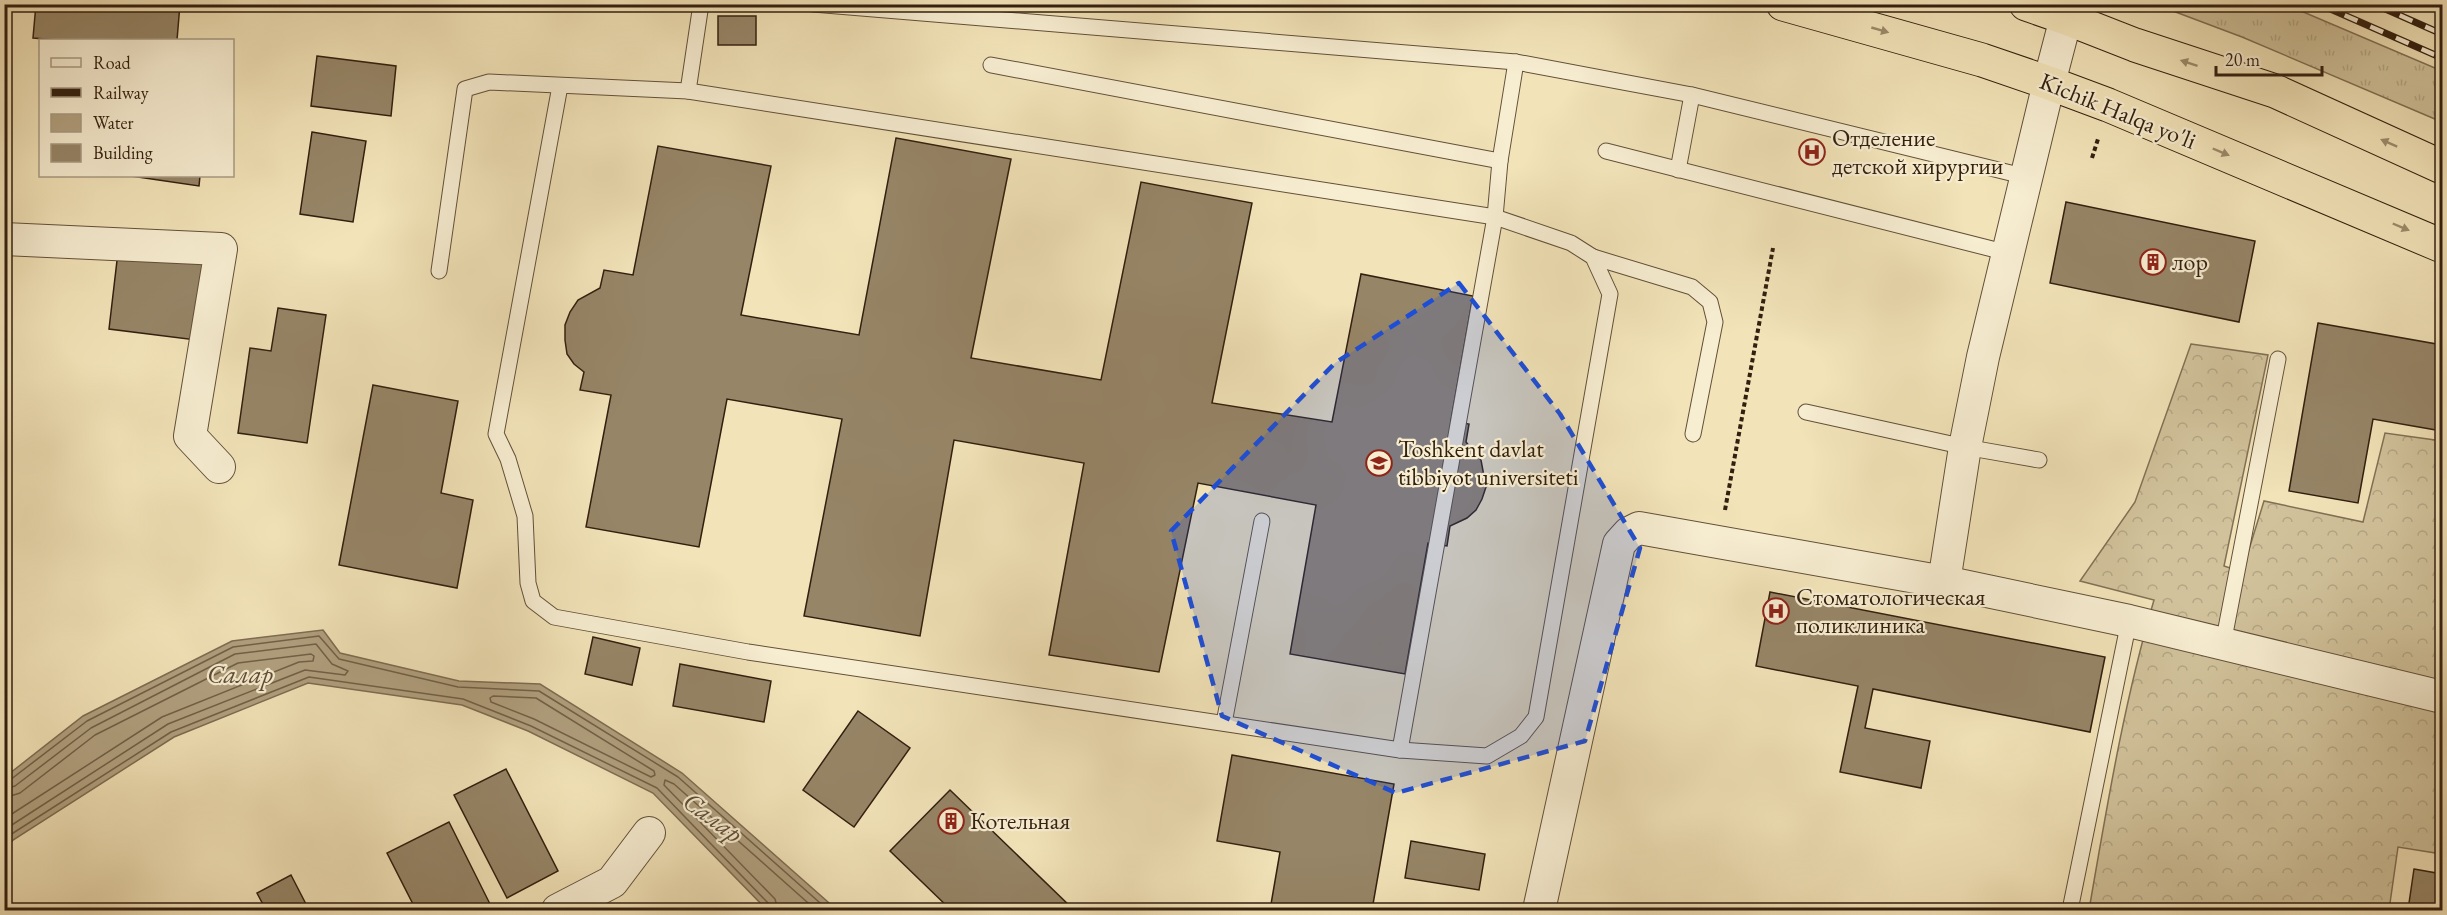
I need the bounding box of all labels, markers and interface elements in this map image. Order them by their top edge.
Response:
one-way arrow [1871,26,1889,36]
legend [39,39,234,177]
scale bar [2216,39,2322,77]
text: 20 m [2225,48,2260,71]
text: Road [93,51,132,74]
one-way arrow [2180,58,2198,67]
street label: Kichik Halqa yo'li [2035,65,2201,156]
text: Railway [93,81,149,104]
text: Water [93,111,134,134]
place label: Отделение детской хирургии [1832,122,2004,181]
hospital icon: Отделение детской хирургии [1797,137,1827,167]
one-way arrow [2381,138,2398,147]
text: Building [93,141,153,164]
one-way arrow [2212,148,2230,157]
one-way arrow [2392,223,2410,233]
place label: лор [2172,246,2208,277]
building icon: лор [2138,247,2168,277]
place label: Toshkent davlat tibbiyot universiteti [1398,433,1579,492]
school or university icon: Toshkent davlat tibbiyot universiteti [1364,448,1394,478]
place label: Стоматологическая поликлиника [1796,581,1986,640]
hospital icon: Стоматологическая поликлиника [1761,596,1791,626]
water label: Салар [207,657,273,691]
water label: Салар [676,784,750,850]
place label: Котельная [970,805,1070,836]
building icon: Котельная [936,806,966,836]

